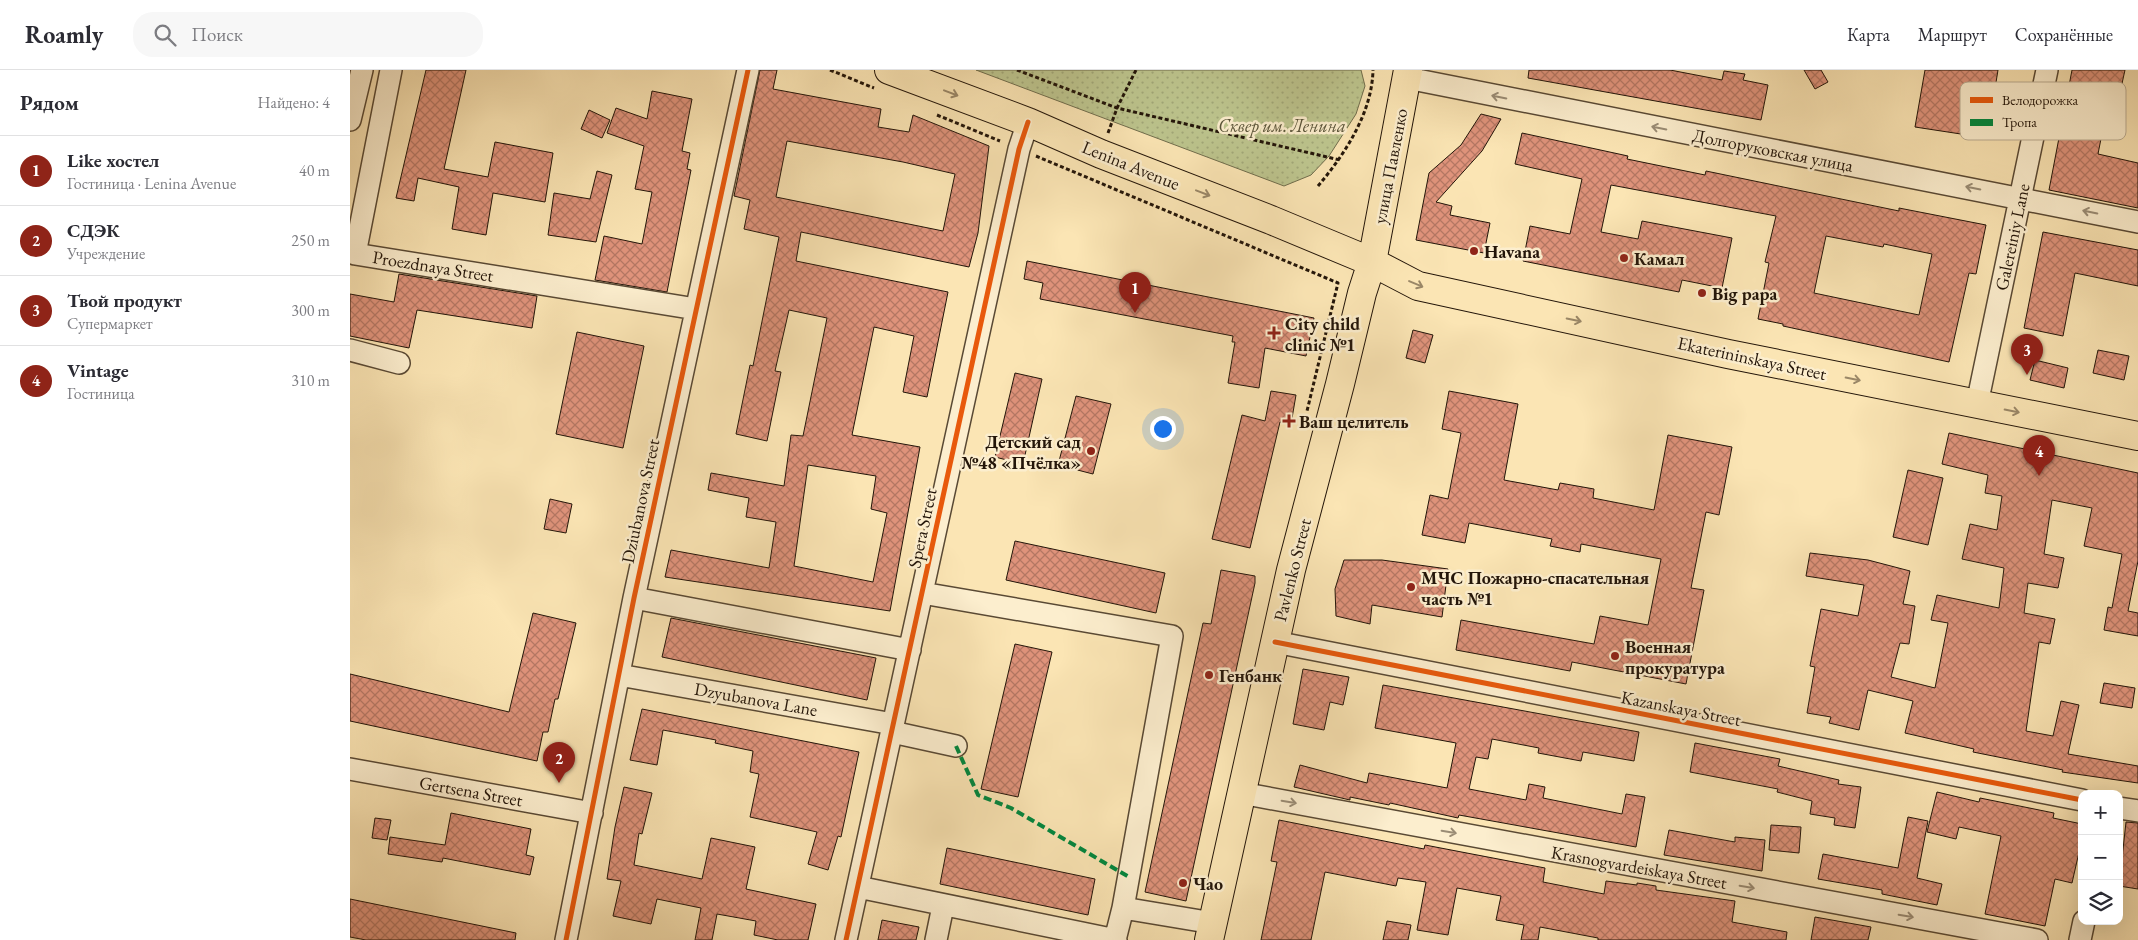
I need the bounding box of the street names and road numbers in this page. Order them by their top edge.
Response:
street label: улица Павленко [1368,106,1412,226]
street label: Долгоруковская улица [1691,123,1856,177]
street label: Lenina Avenue [1079,135,1183,195]
street label: Galereiniy Lane [1989,181,2035,293]
street label: Proezdnaya Street [371,245,495,287]
street label: Ekaterininskaya Street [1676,331,1829,385]
street label: Dziubanova Street [616,436,664,565]
street label: Spera Street [902,486,942,570]
street label: Pavlenko Street [1268,516,1316,624]
street label: Dzyubanova Lane [693,677,819,721]
street label: Kazanskaya Street [1619,685,1743,731]
street label: Gertsena Street [418,771,525,811]
street label: Krasnogvardeiskaya Street [1549,840,1729,894]

